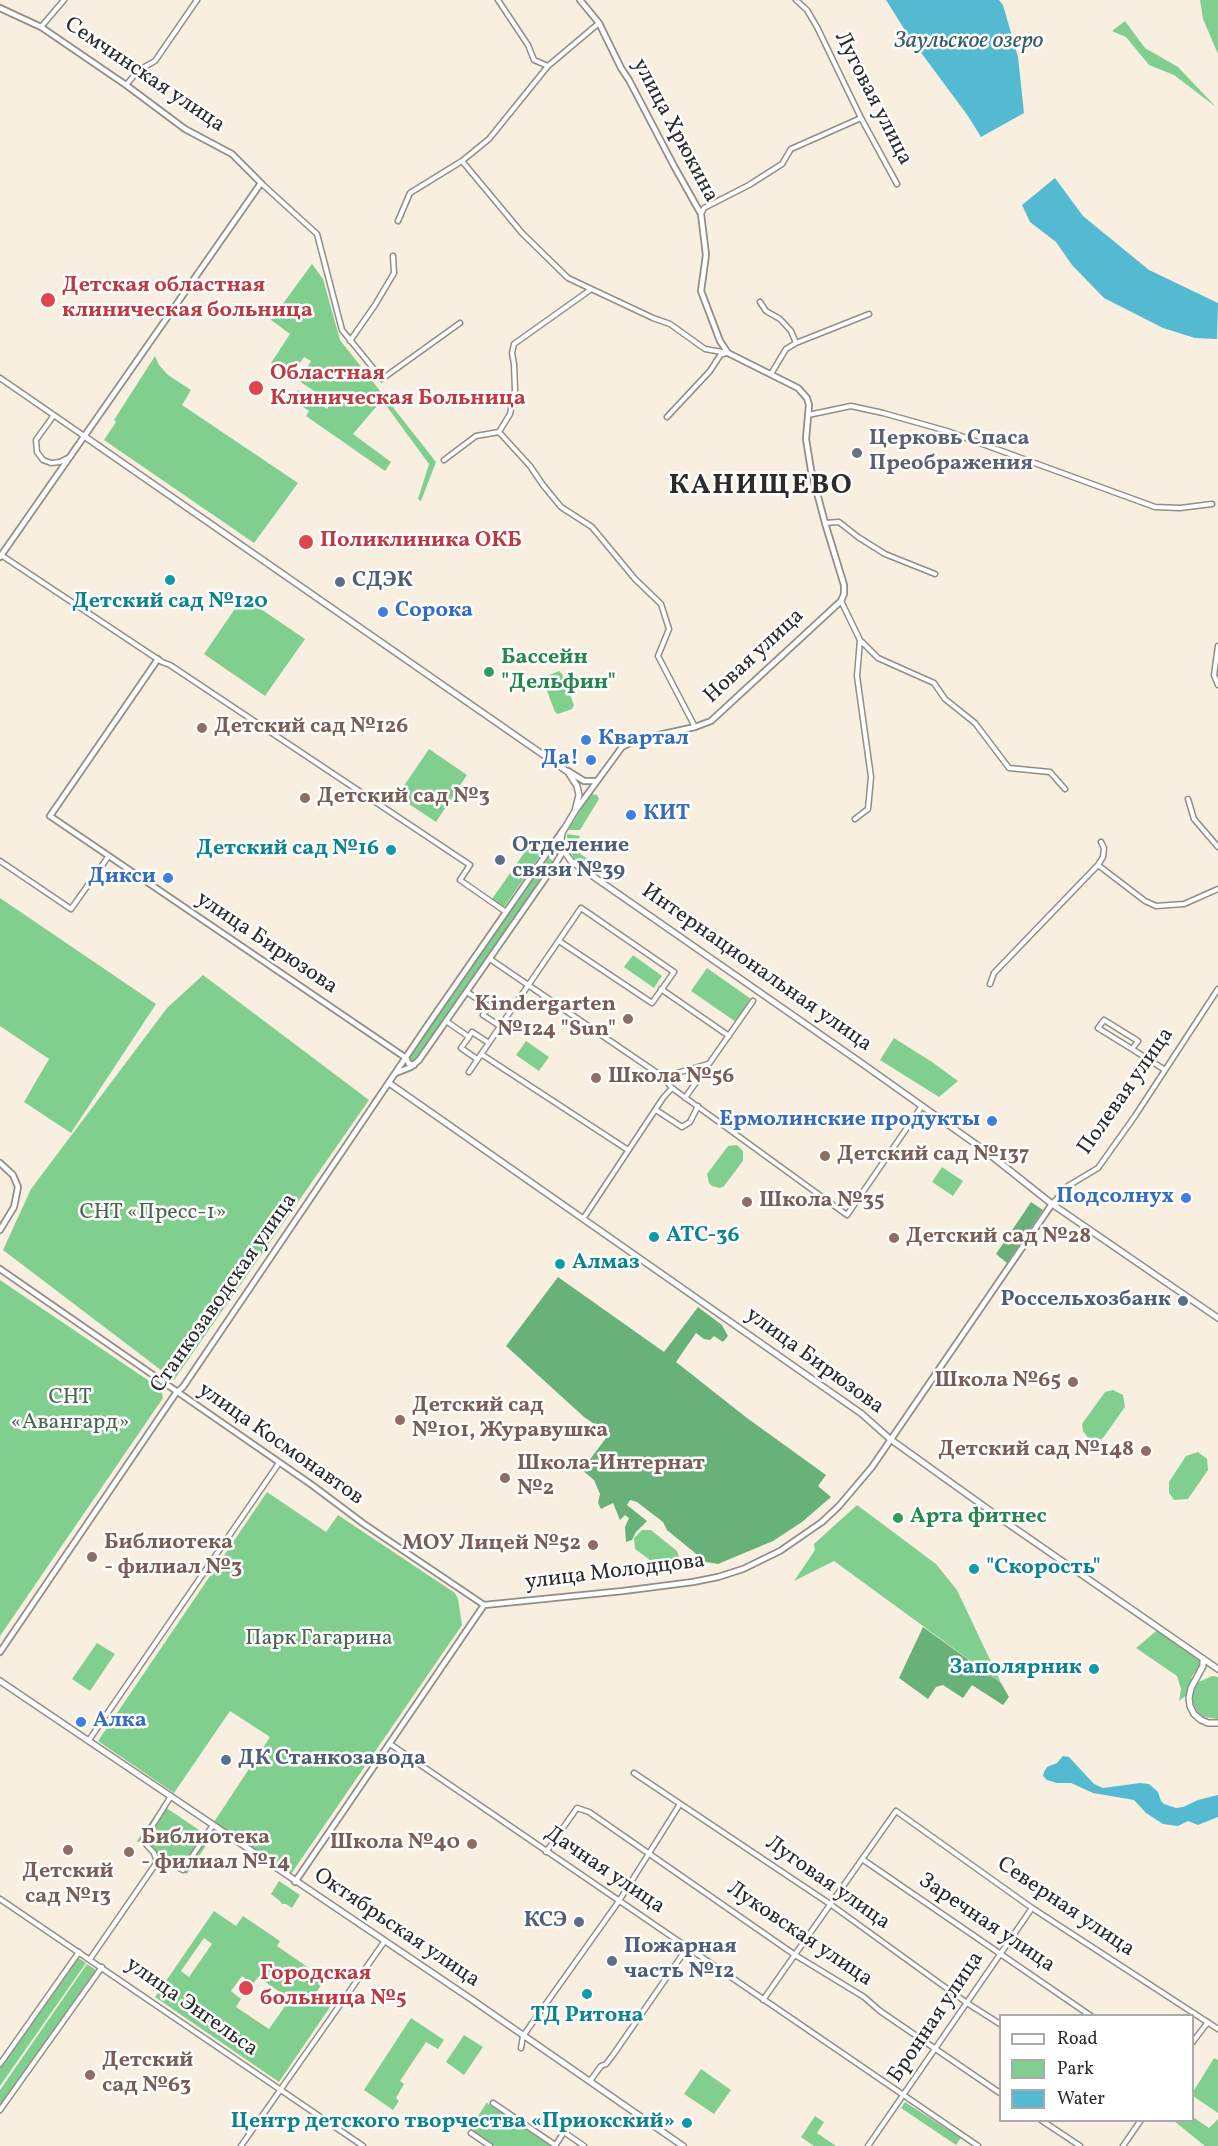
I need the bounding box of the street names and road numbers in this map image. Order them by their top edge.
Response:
street label: Семчинская улица [59,13,229,139]
street label: Луговая улица [827,28,917,170]
street label: улица Хрюкина [625,55,723,207]
street label: Новая улица [699,604,811,710]
street label: Интернациональная улица [636,879,876,1059]
street label: улица Бирюзова [190,887,342,1001]
street label: Полевая улица [1073,1023,1181,1161]
street label: Станкозаводская улица [146,1189,304,1399]
street label: улица Бирюзова [739,1303,889,1421]
street label: улица Космонавтов [192,1378,368,1512]
street label: улица Молодцова [524,1549,706,1597]
street label: Дачная улица [539,1821,669,1921]
street label: Луговая улица [759,1831,895,1937]
street label: Северная улица [991,1852,1139,1964]
street label: Октябрьская улица [308,1864,484,1994]
street label: Заречная улица [913,1869,1059,1979]
street label: Луковская улица [721,1877,877,1993]
street label: Бронная улица [883,1947,991,2089]
street label: улица Энгельса [120,1952,262,2064]

